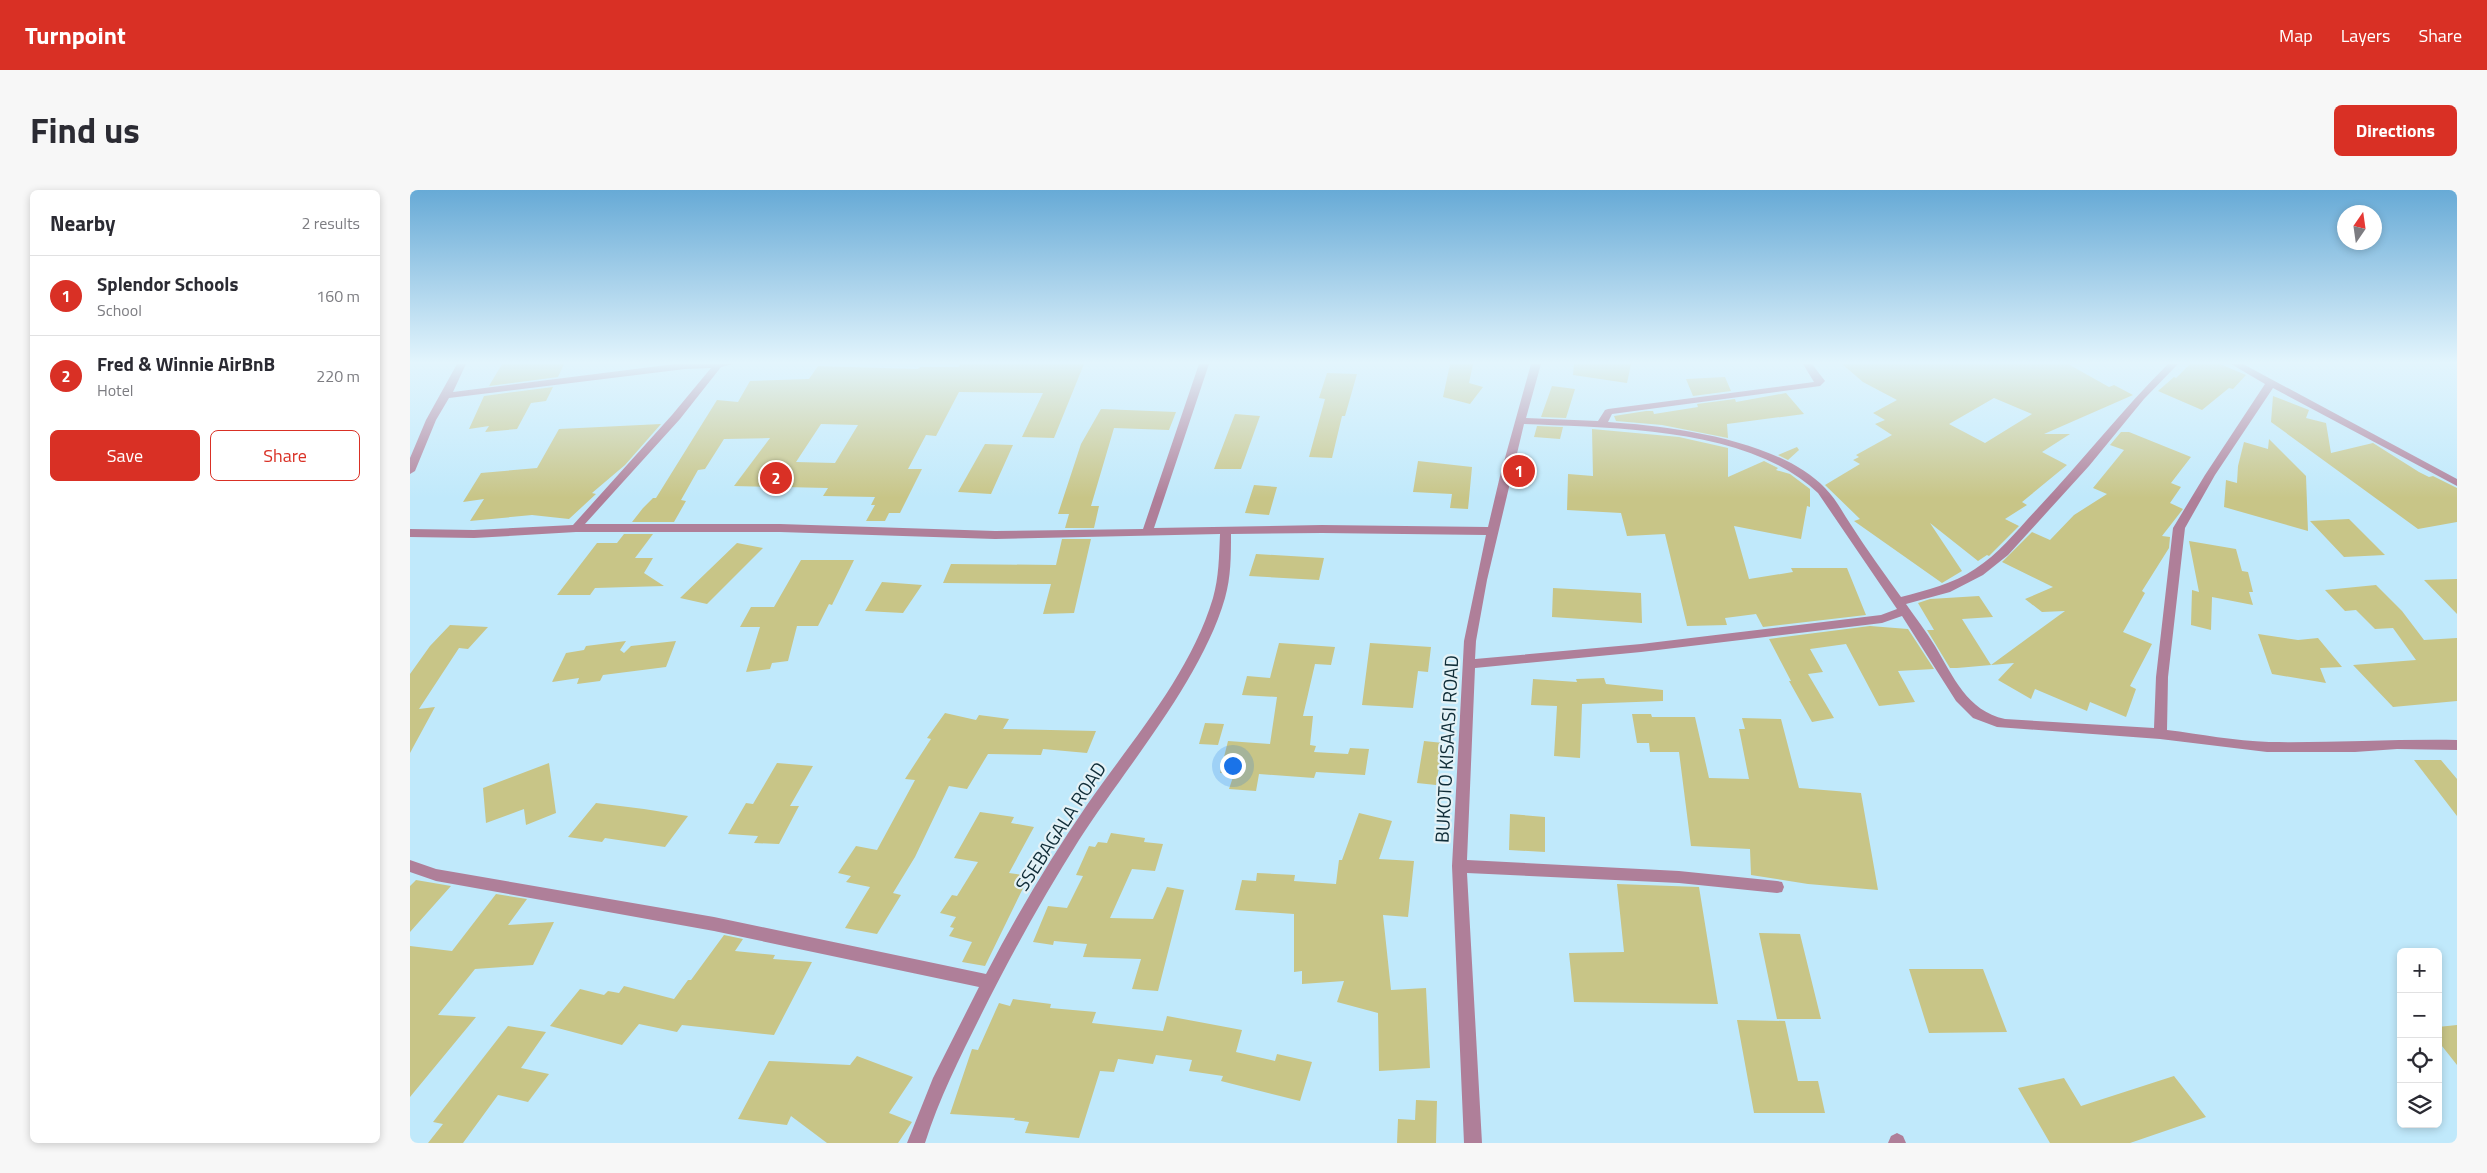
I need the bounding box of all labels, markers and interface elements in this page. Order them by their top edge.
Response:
text: Turnpoint [25,17,126,53]
text: Map [2279,22,2313,49]
text: Layers [2341,22,2390,49]
text: Share [2418,22,2462,49]
text: Find us [30,103,140,157]
button: Directions [2334,105,2457,156]
north arrow [2337,205,2382,250]
text: Nearby [50,207,115,239]
text: 2 results [301,211,360,235]
text: Splendor Schools [97,269,238,298]
text: 1 [62,284,70,308]
text: 160 m [316,284,360,308]
text: School [97,298,142,322]
text: Fred & Winnie AirBnB [97,349,275,378]
text: 2 [62,364,70,388]
text: 220 m [316,364,360,388]
text: Hotel [97,378,134,402]
button: Save [50,430,200,481]
button: Share [210,430,360,481]
pin: 1 [1503,452,1535,490]
pin: 2 [760,459,792,497]
street label: BUKOTO KISAASI ROAD [1427,654,1465,844]
your location [1220,753,1246,779]
street label: SSEBAGALA ROAD [1007,756,1113,896]
map controls [2397,948,2442,1128]
button: + [2397,948,2442,993]
button: − [2397,993,2442,1038]
button: locate [2397,1038,2442,1083]
button: layers [2397,1083,2442,1128]

